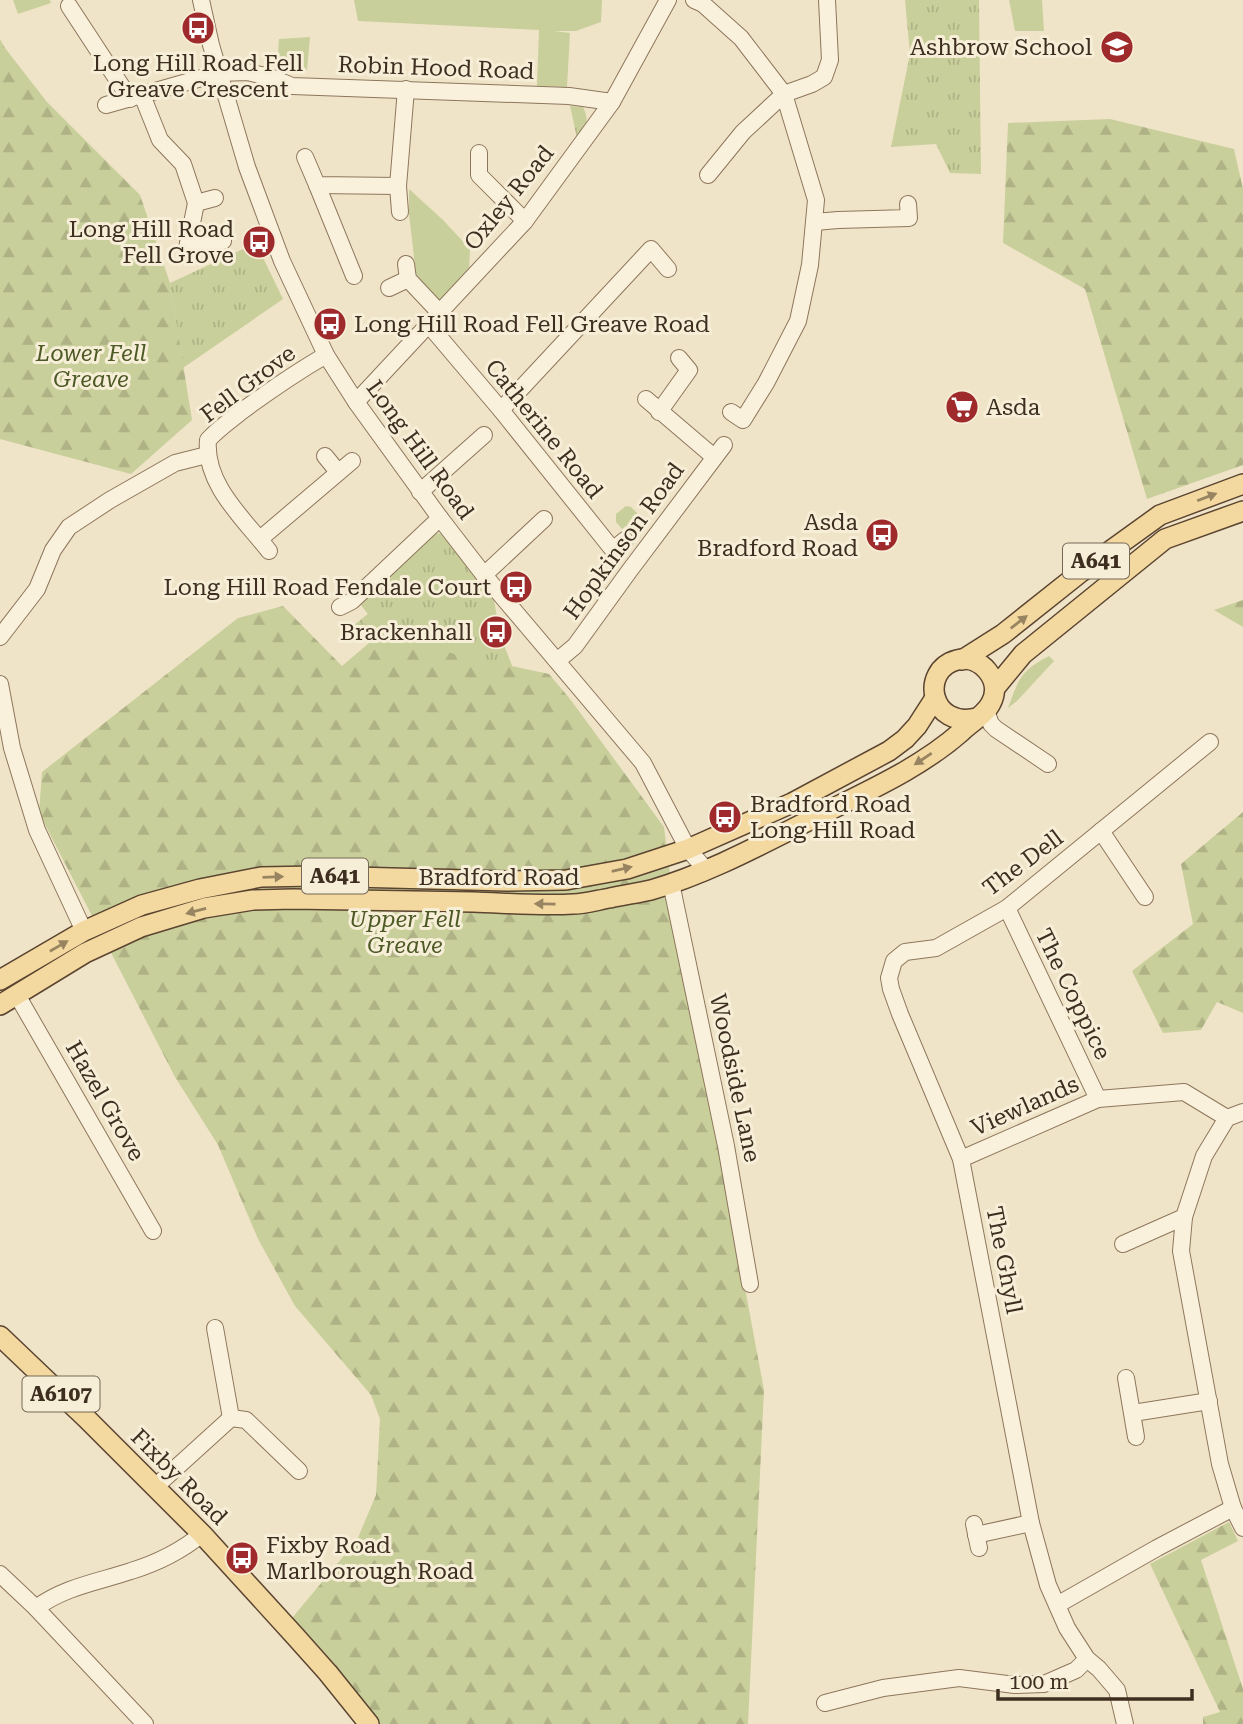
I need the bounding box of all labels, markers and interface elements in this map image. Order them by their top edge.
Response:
bus stop icon: Long Hill Road Fell Greave Crescent [179,9,217,47]
school or university icon: Ashbrow School [1098,28,1136,66]
place label: Ashbrow School [910,34,1092,61]
place label: Long Hill Road Fell Greave Crescent [93,50,303,103]
street label: Robin Hood Road [337,51,535,85]
street label: Oxley Road [459,140,560,256]
place label: Long Hill Road Fell Grove [69,216,234,269]
bus stop icon: Long Hill Road Fell Grove [240,223,278,261]
bus stop icon: Long Hill Road Fell Greave Road [311,305,349,343]
place label: Long Hill Road Fell Greave Road [354,311,710,338]
park label: Lower Fell Greave [35,340,146,393]
street label: Fell Grove [195,340,301,428]
street label: Catherine Road [480,354,609,504]
street label: Long Hill Road [361,375,480,525]
supermarket icon: Asda [943,388,981,426]
place label: Asda [986,394,1041,421]
street label: Hopkinson Road [558,457,690,625]
one-way arrow [1197,492,1218,503]
place label: Asda Bradford Road [697,509,859,562]
bus stop icon: Asda Bradford Road [863,516,901,554]
road number: A641 [1063,544,1129,578]
bus stop icon: Long Hill Road Fendale Court [497,568,535,606]
place label: Long Hill Road Fendale Court [164,574,491,601]
bus stop icon: Brackenhall [477,613,515,651]
one-way arrow [1010,616,1028,630]
place label: Brackenhall [340,619,472,646]
one-way arrow [914,752,932,766]
place label: Bradford Road Long Hill Road [750,791,915,844]
bus stop icon: Bradford Road Long Hill Road [706,798,744,836]
street label: The Dell [978,824,1068,902]
road number: A641 [302,858,368,894]
street label: Bradford Road [419,864,580,891]
one-way arrow [611,864,633,875]
one-way arrow [263,871,285,883]
one-way arrow [534,898,556,910]
one-way arrow [185,906,207,917]
park label: Upper Fell Greave [349,906,461,959]
street label: The Coppice [1030,924,1116,1064]
one-way arrow [49,940,68,952]
street label: Woodside Lane [704,991,766,1165]
street label: Hazel Grove [60,1036,150,1166]
street label: Viewlands [967,1070,1083,1142]
street label: The Ghyll [980,1204,1028,1316]
road number: A6107 [22,1376,100,1412]
street label: Fixby Road [125,1423,233,1531]
place label: Fixby Road Marlborough Road [266,1532,474,1585]
bus stop icon: Fixby Road Marlborough Road [223,1539,261,1577]
scale bar [998,1658,1192,1702]
text: 100 m [1009,1670,1069,1694]

